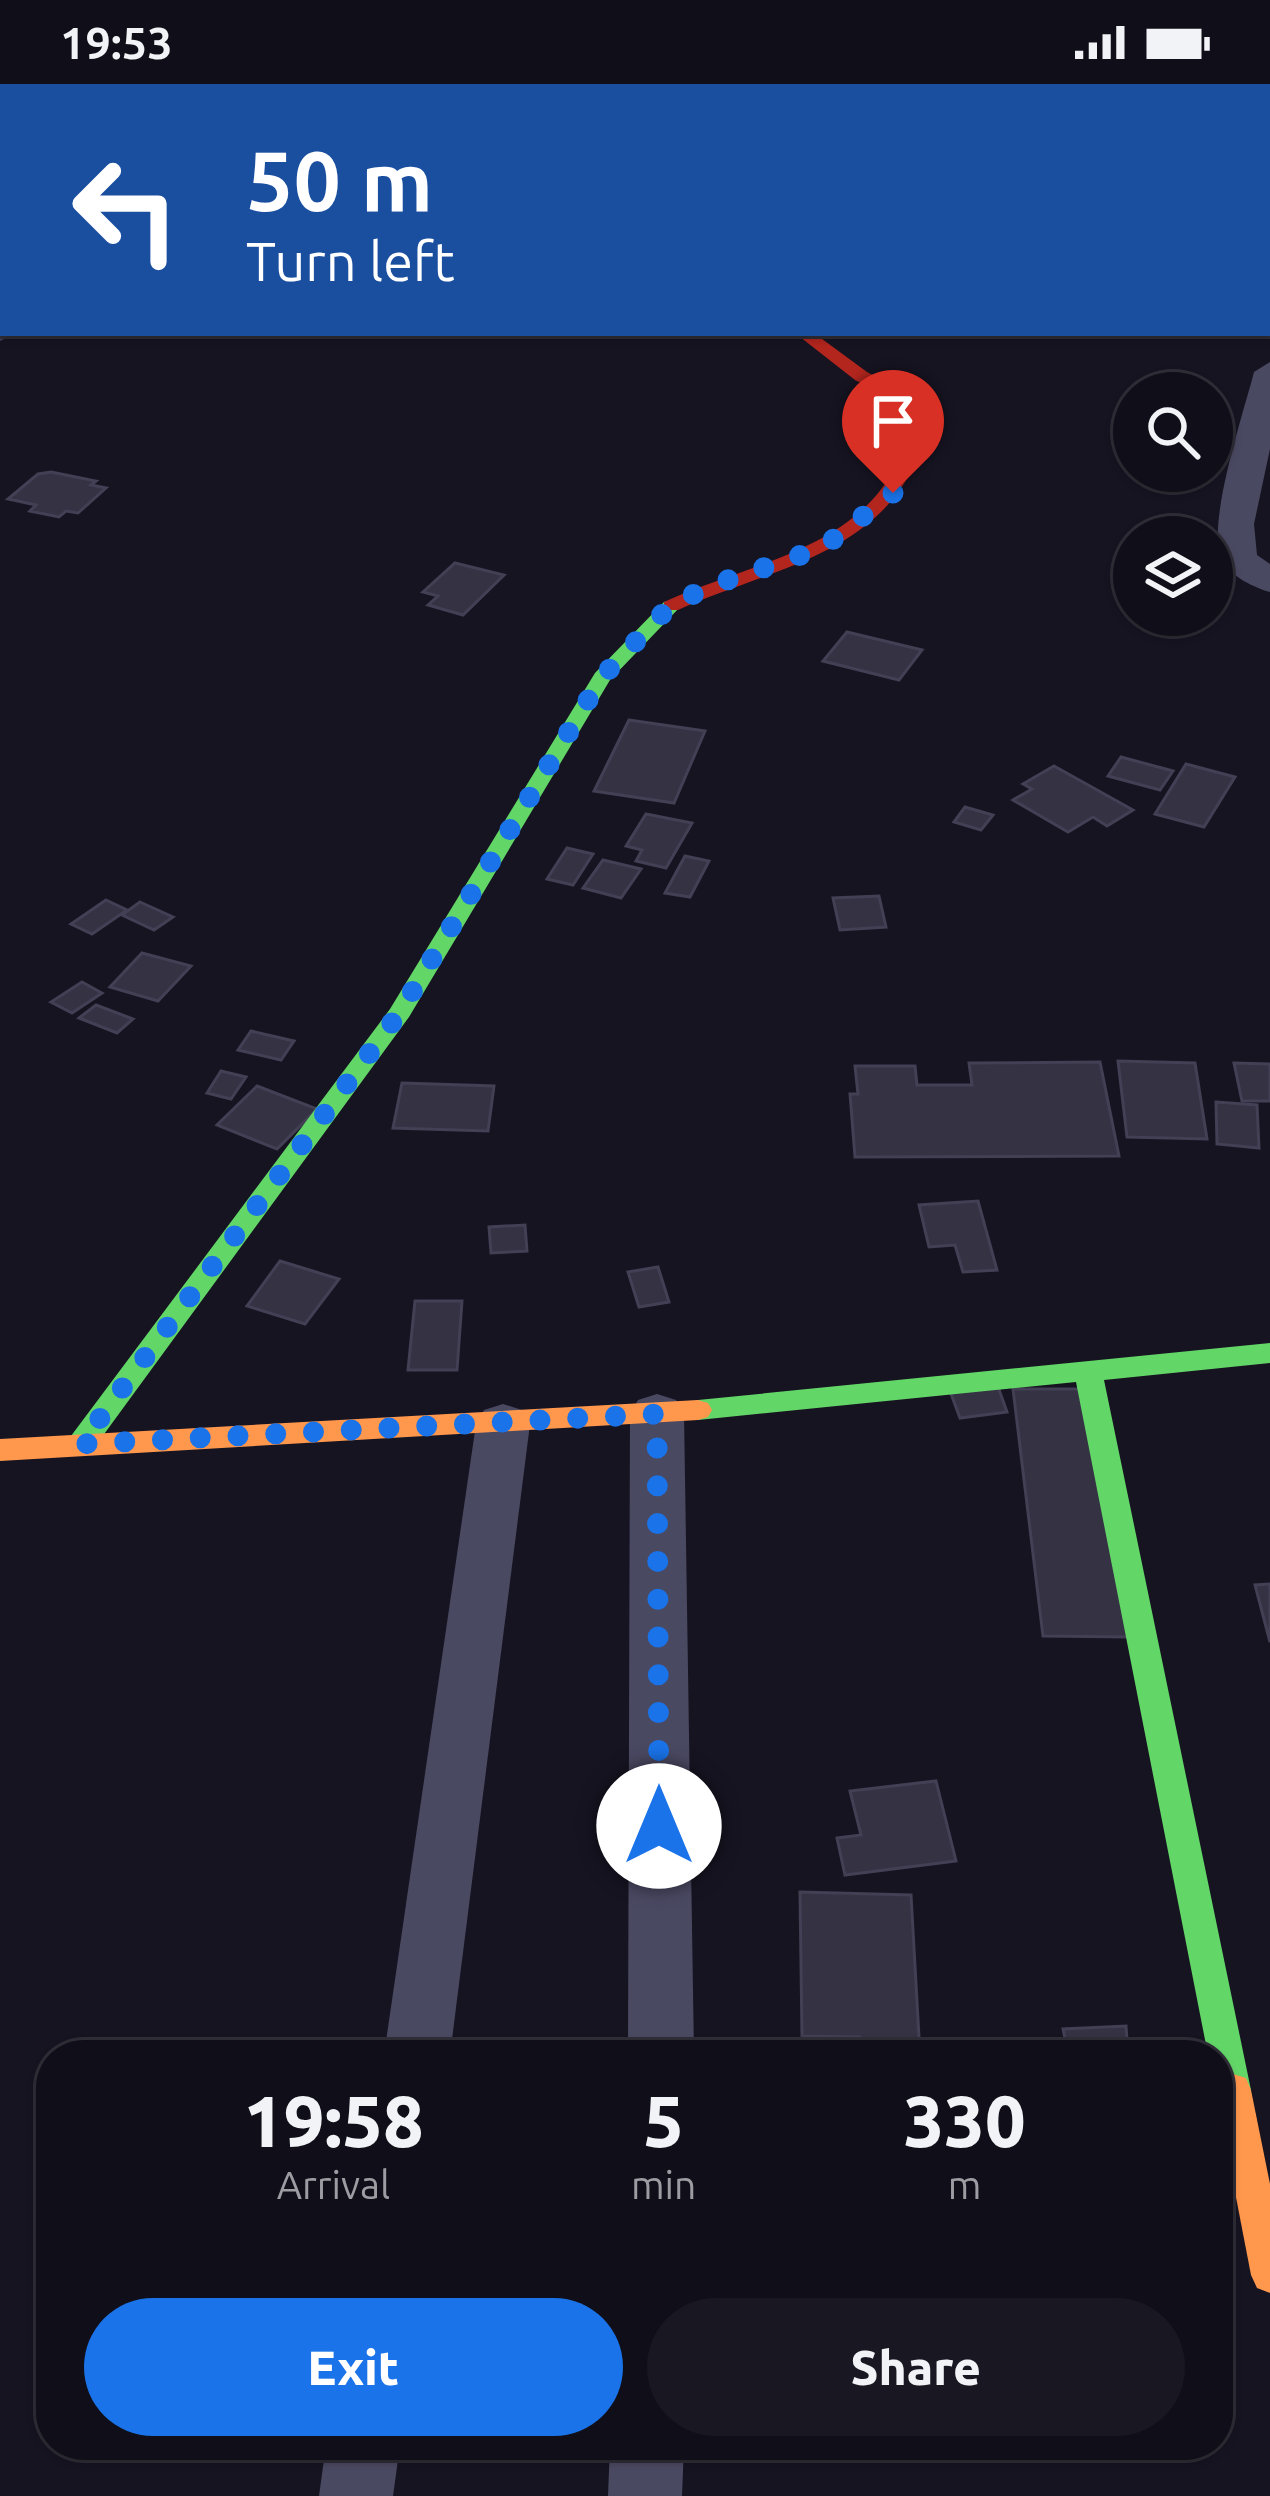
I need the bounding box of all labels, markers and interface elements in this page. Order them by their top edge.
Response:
text: 19:53 [60,17,173,68]
icon: left [48,132,204,288]
text: 50 m [246,133,433,227]
text: Turn left [246,231,455,291]
pin [842,370,944,493]
map controls [1113,372,1233,636]
button: search [1113,372,1233,492]
icon: arrive [860,388,926,454]
button: layers [1113,516,1233,636]
position arrow [596,1763,722,1889]
text: 19:58 [243,2080,424,2161]
text: 5 [643,2080,684,2161]
text: 330 [904,2080,1026,2161]
text: Arrival [277,2163,390,2206]
text: min [631,2163,696,2206]
text: m [948,2163,981,2206]
button: Exit [84,2298,623,2436]
button: Share [647,2298,1185,2436]

